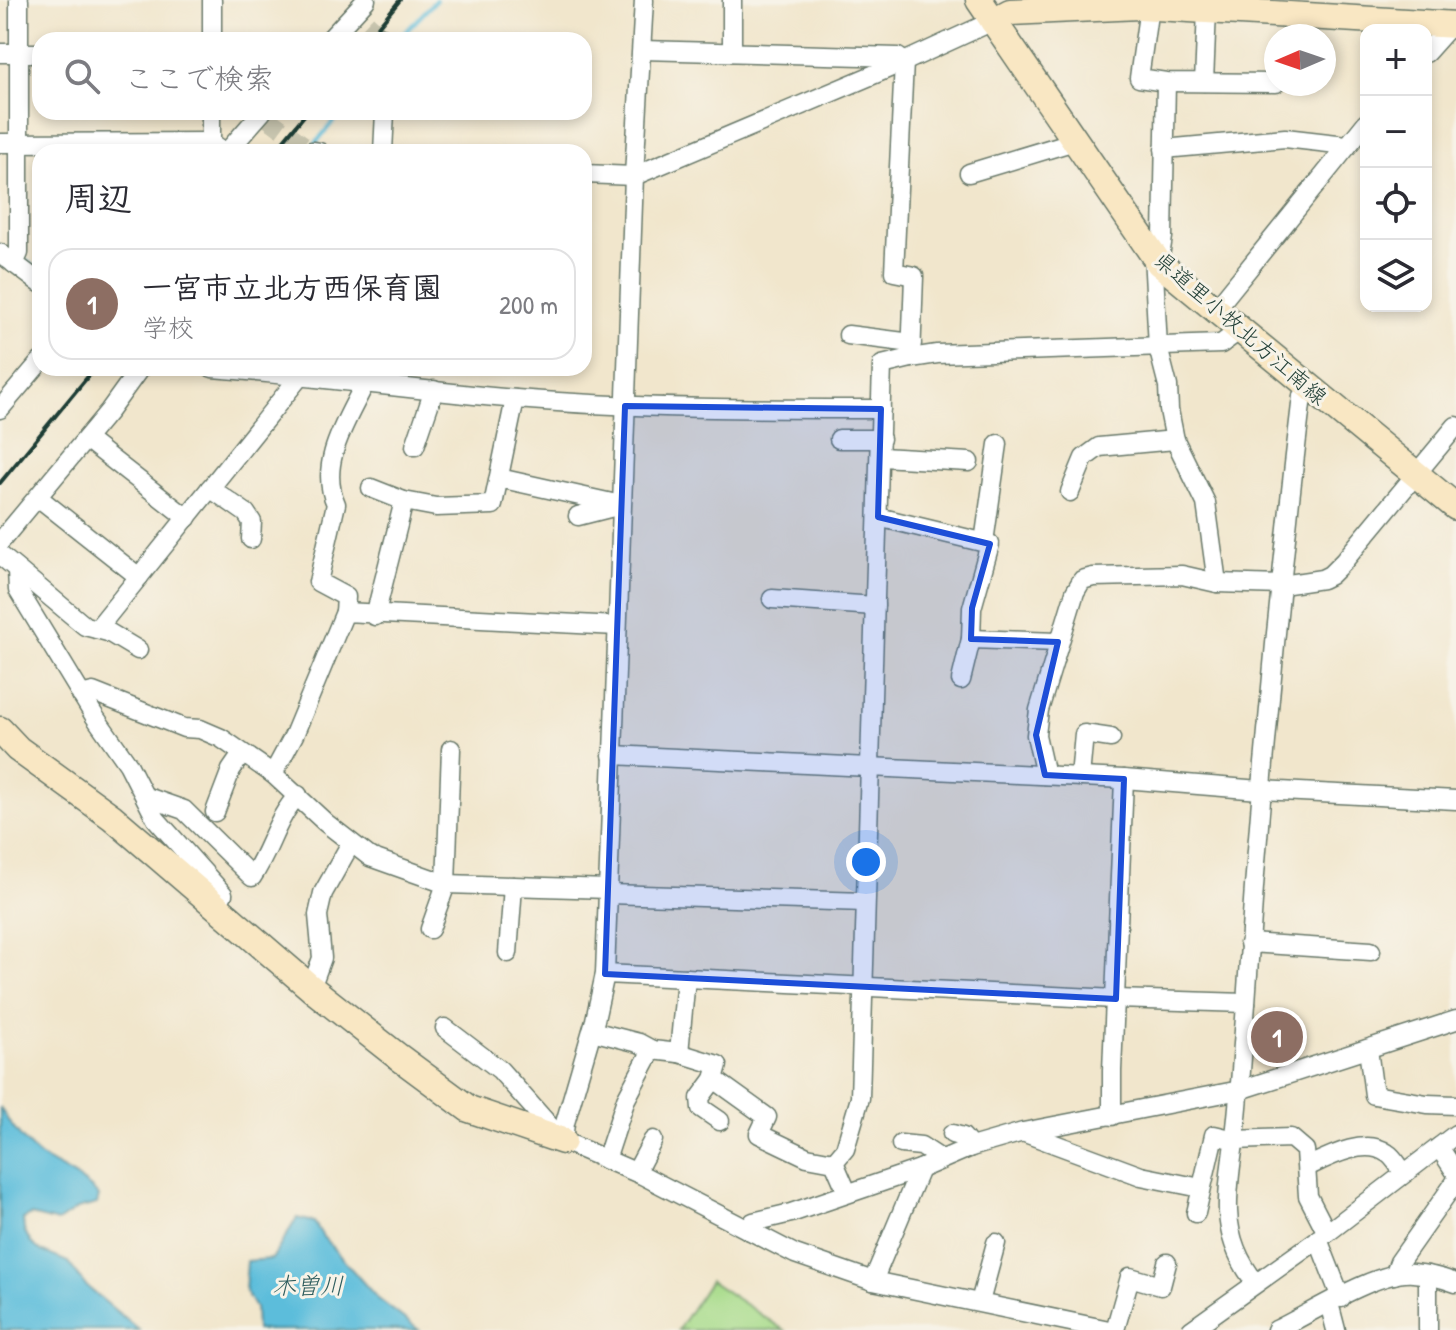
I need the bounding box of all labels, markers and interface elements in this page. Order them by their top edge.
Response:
north arrow [1264,24,1336,96]
map controls [1360,24,1432,312]
button: + [1360,24,1432,96]
search box [32,32,592,120]
icon: search [60,54,104,98]
text: ここで検索 [124,58,274,98]
button: − [1360,96,1432,168]
button: locate [1360,168,1432,240]
text: 周辺 [64,175,132,221]
button: layers [1360,240,1432,312]
street label: 県道里小牧北方江南線 [1148,245,1334,411]
text: 一宮市立北方西保育園 [142,267,442,307]
text: 1 [87,287,97,322]
text: 200 m [499,287,558,322]
text: 学校 [142,310,194,345]
your location [846,842,886,882]
pin: 1 [1251,1007,1303,1067]
water label: 木曽川 [272,1269,344,1301]

